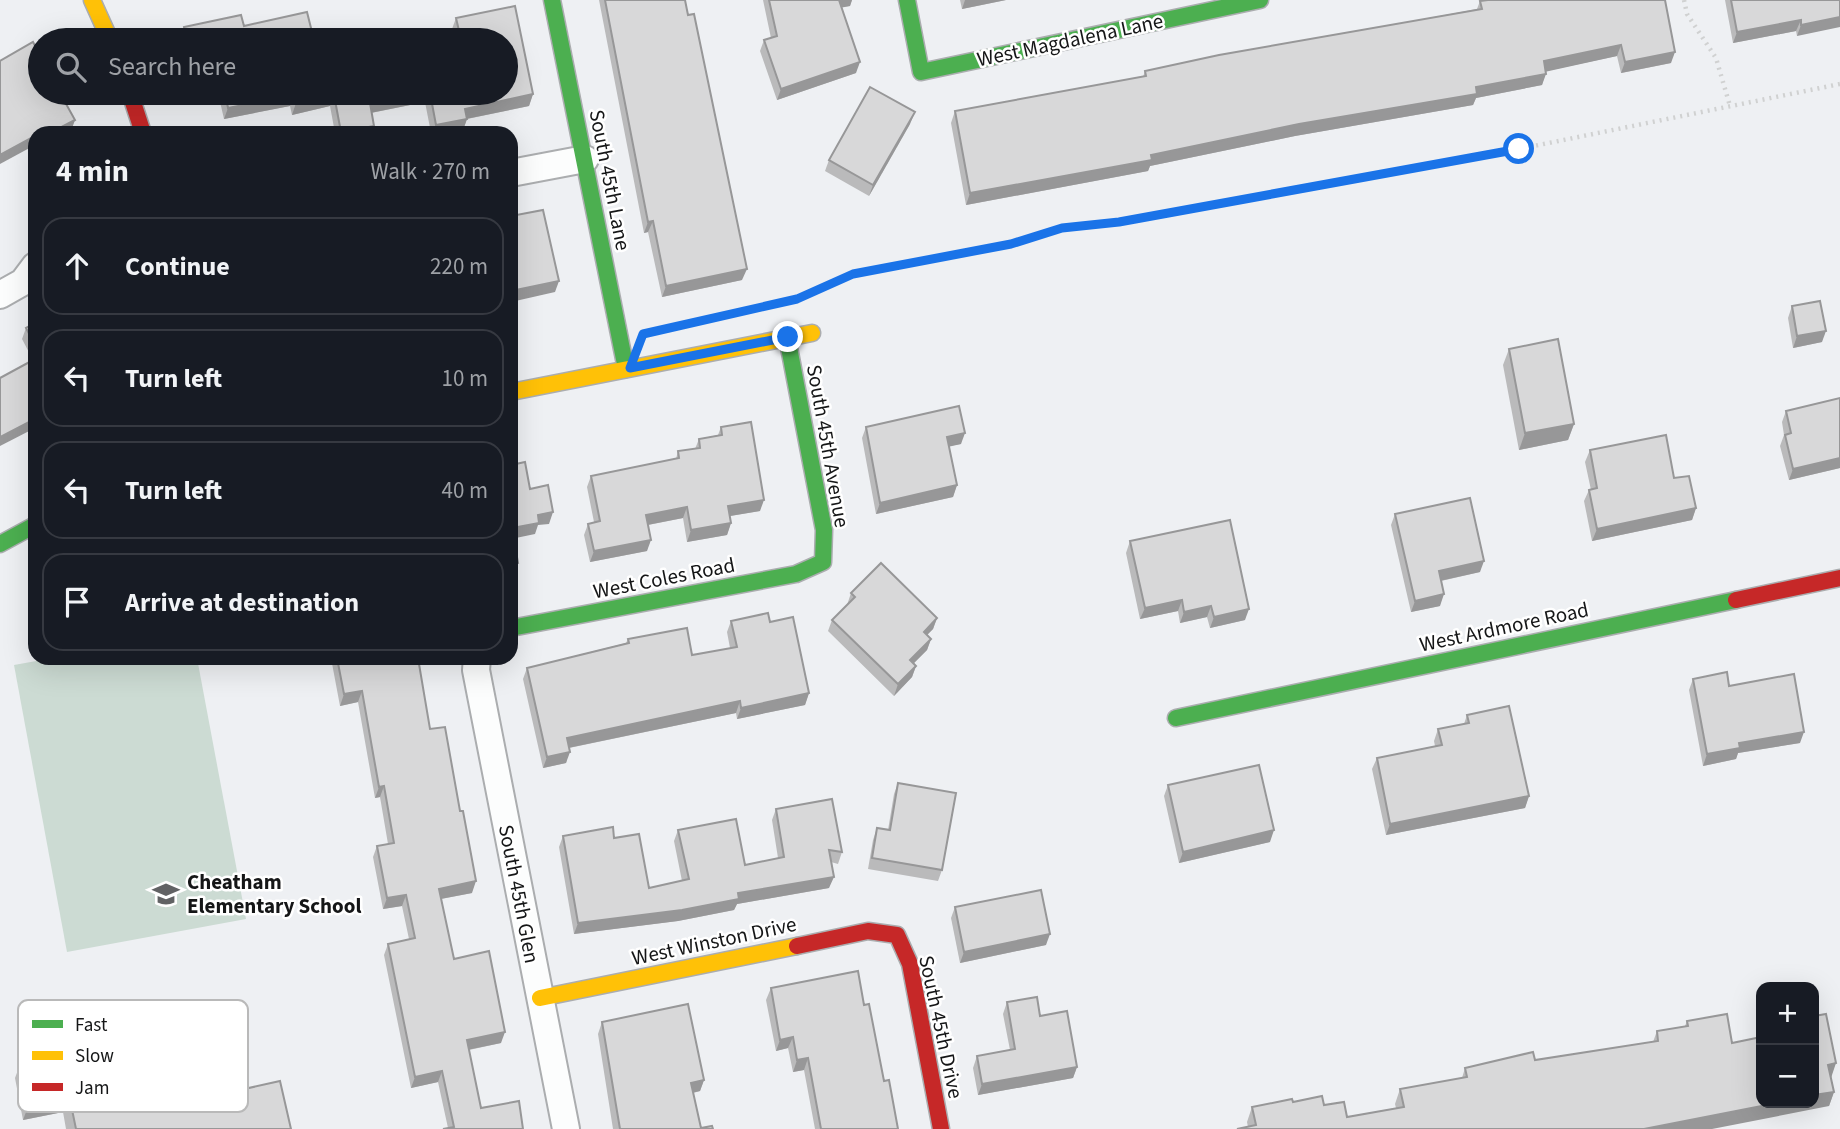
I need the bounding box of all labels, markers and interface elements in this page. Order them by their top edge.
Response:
street label: West Magdalena Lane [974,6,1166,74]
search box [28,28,518,105]
icon: search [52,48,90,86]
text: Search here [108,48,236,85]
street label: South 45th Lane [582,107,638,253]
route start [1503,133,1534,164]
text: 4 min [56,150,129,193]
text: Walk · 270 m [371,155,490,188]
icon: ahead [58,247,96,285]
text: Continue [125,248,230,285]
text: 220 m [430,250,488,283]
route end [772,321,803,352]
icon: left [58,359,96,397]
text: Turn left [125,360,222,397]
text: 10 m [441,362,488,395]
street label: South 45th Avenue [799,362,857,530]
icon: left [58,471,96,509]
text: Turn left [125,472,222,509]
text: 40 m [441,474,488,507]
street label: West Coles Road [591,550,737,606]
icon: arrive [58,583,96,621]
text: Arrive at destination [125,584,359,621]
street label: West Ardmore Road [1417,594,1591,660]
street label: South 45th Glen [491,822,547,966]
place label: Cheatham Elementary School [187,867,361,921]
school or university icon: Cheatham Elementary School [151,879,181,909]
street label: West Winston Drive [629,909,799,973]
street label: South 45th Drive [911,953,971,1101]
map controls [1756,982,1819,1108]
button: + [1756,982,1819,1045]
legend [18,1000,248,1112]
text: Fast [75,1012,108,1039]
text: Slow [75,1043,114,1070]
button: − [1756,1045,1819,1108]
text: Jam [75,1075,109,1102]

